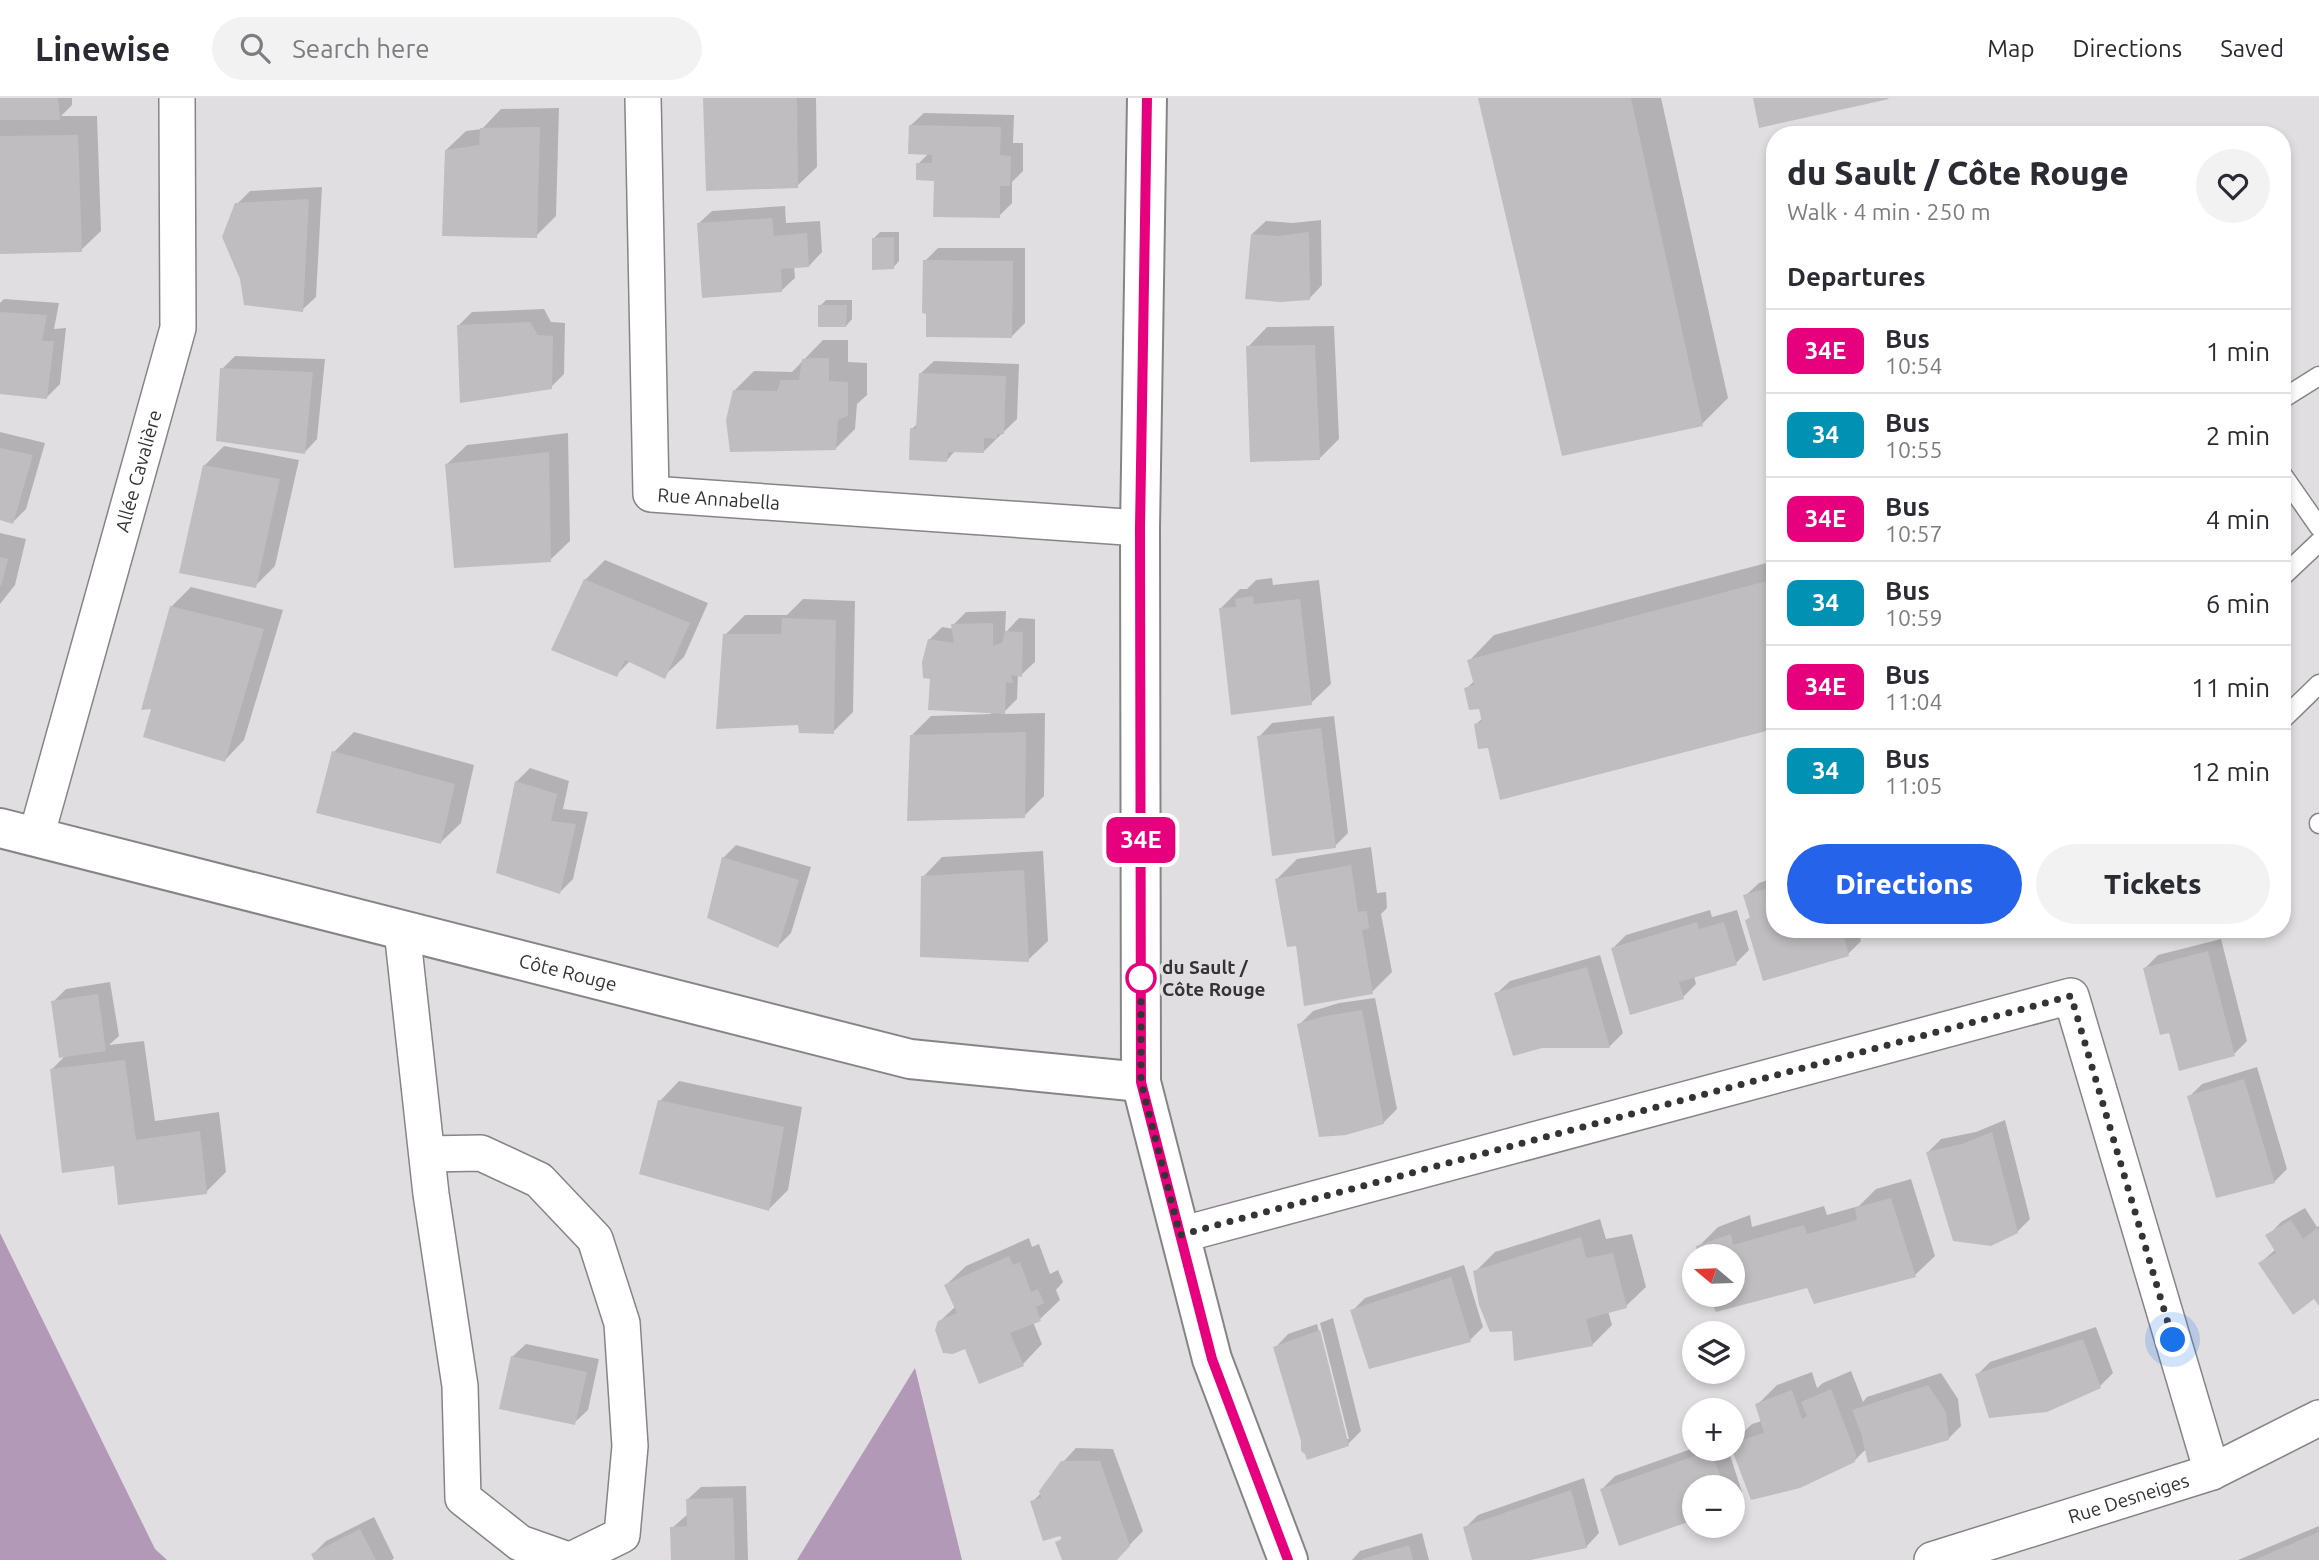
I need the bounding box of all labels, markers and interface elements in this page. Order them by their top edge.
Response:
search box [212,17,702,80]
icon: search [236,29,274,67]
text: Linewise [35,30,170,67]
text: Search here [292,34,430,63]
text: Map [1987,35,2034,62]
text: Directions [2072,35,2182,62]
text: Saved [2220,35,2284,62]
button: heart [2196,149,2270,223]
text: du Sault / Côte Rouge [1787,154,2129,191]
text: Walk · 4 min · 250 m [1787,199,1991,224]
text: Departures [1787,262,1925,291]
text: Bus [1885,324,1930,353]
text: 34E [1805,337,1846,364]
text: 1 min [2206,337,2270,366]
text: 10:54 [1885,353,1943,378]
street label: Allée Cavalière [111,407,166,535]
text: Bus [1885,408,1930,437]
text: 34 [1812,421,1839,448]
text: 2 min [2206,421,2270,450]
text: 10:55 [1885,437,1943,462]
street label: Rue Annabella [657,483,781,514]
text: Bus [1885,492,1930,521]
text: 34E [1805,505,1846,532]
text: 4 min [2206,505,2270,534]
text: 10:57 [1885,521,1943,546]
text: Bus [1885,576,1930,605]
text: 34 [1812,589,1839,616]
text: 6 min [2206,589,2270,618]
text: 10:59 [1885,605,1943,630]
text: Bus [1885,660,1930,689]
text: 34E [1805,673,1846,700]
text: 11 min [2191,673,2270,702]
text: 11:04 [1885,689,1943,714]
text: Bus [1885,744,1930,773]
text: 34 [1812,757,1839,784]
text: 12 min [2191,757,2270,786]
text: 11:05 [1885,773,1943,798]
line badge: 34E [1101,817,1181,863]
text: 34E [1120,826,1162,853]
button: Directions [1787,844,2022,924]
button: Tickets [2036,844,2270,924]
street label: Côte Rouge [517,949,619,995]
place label: du Sault / Côte Rouge [1162,956,1266,1000]
marker: du Sault / Côte Rouge [1126,963,1156,993]
north arrow [1682,1244,1745,1307]
map controls [1682,1244,1745,1538]
button: layers [1682,1321,1745,1384]
your location [2155,1322,2190,1357]
button: + [1682,1398,1745,1461]
street label: Rue Desneiges [2065,1469,2192,1528]
button: − [1682,1475,1745,1538]

